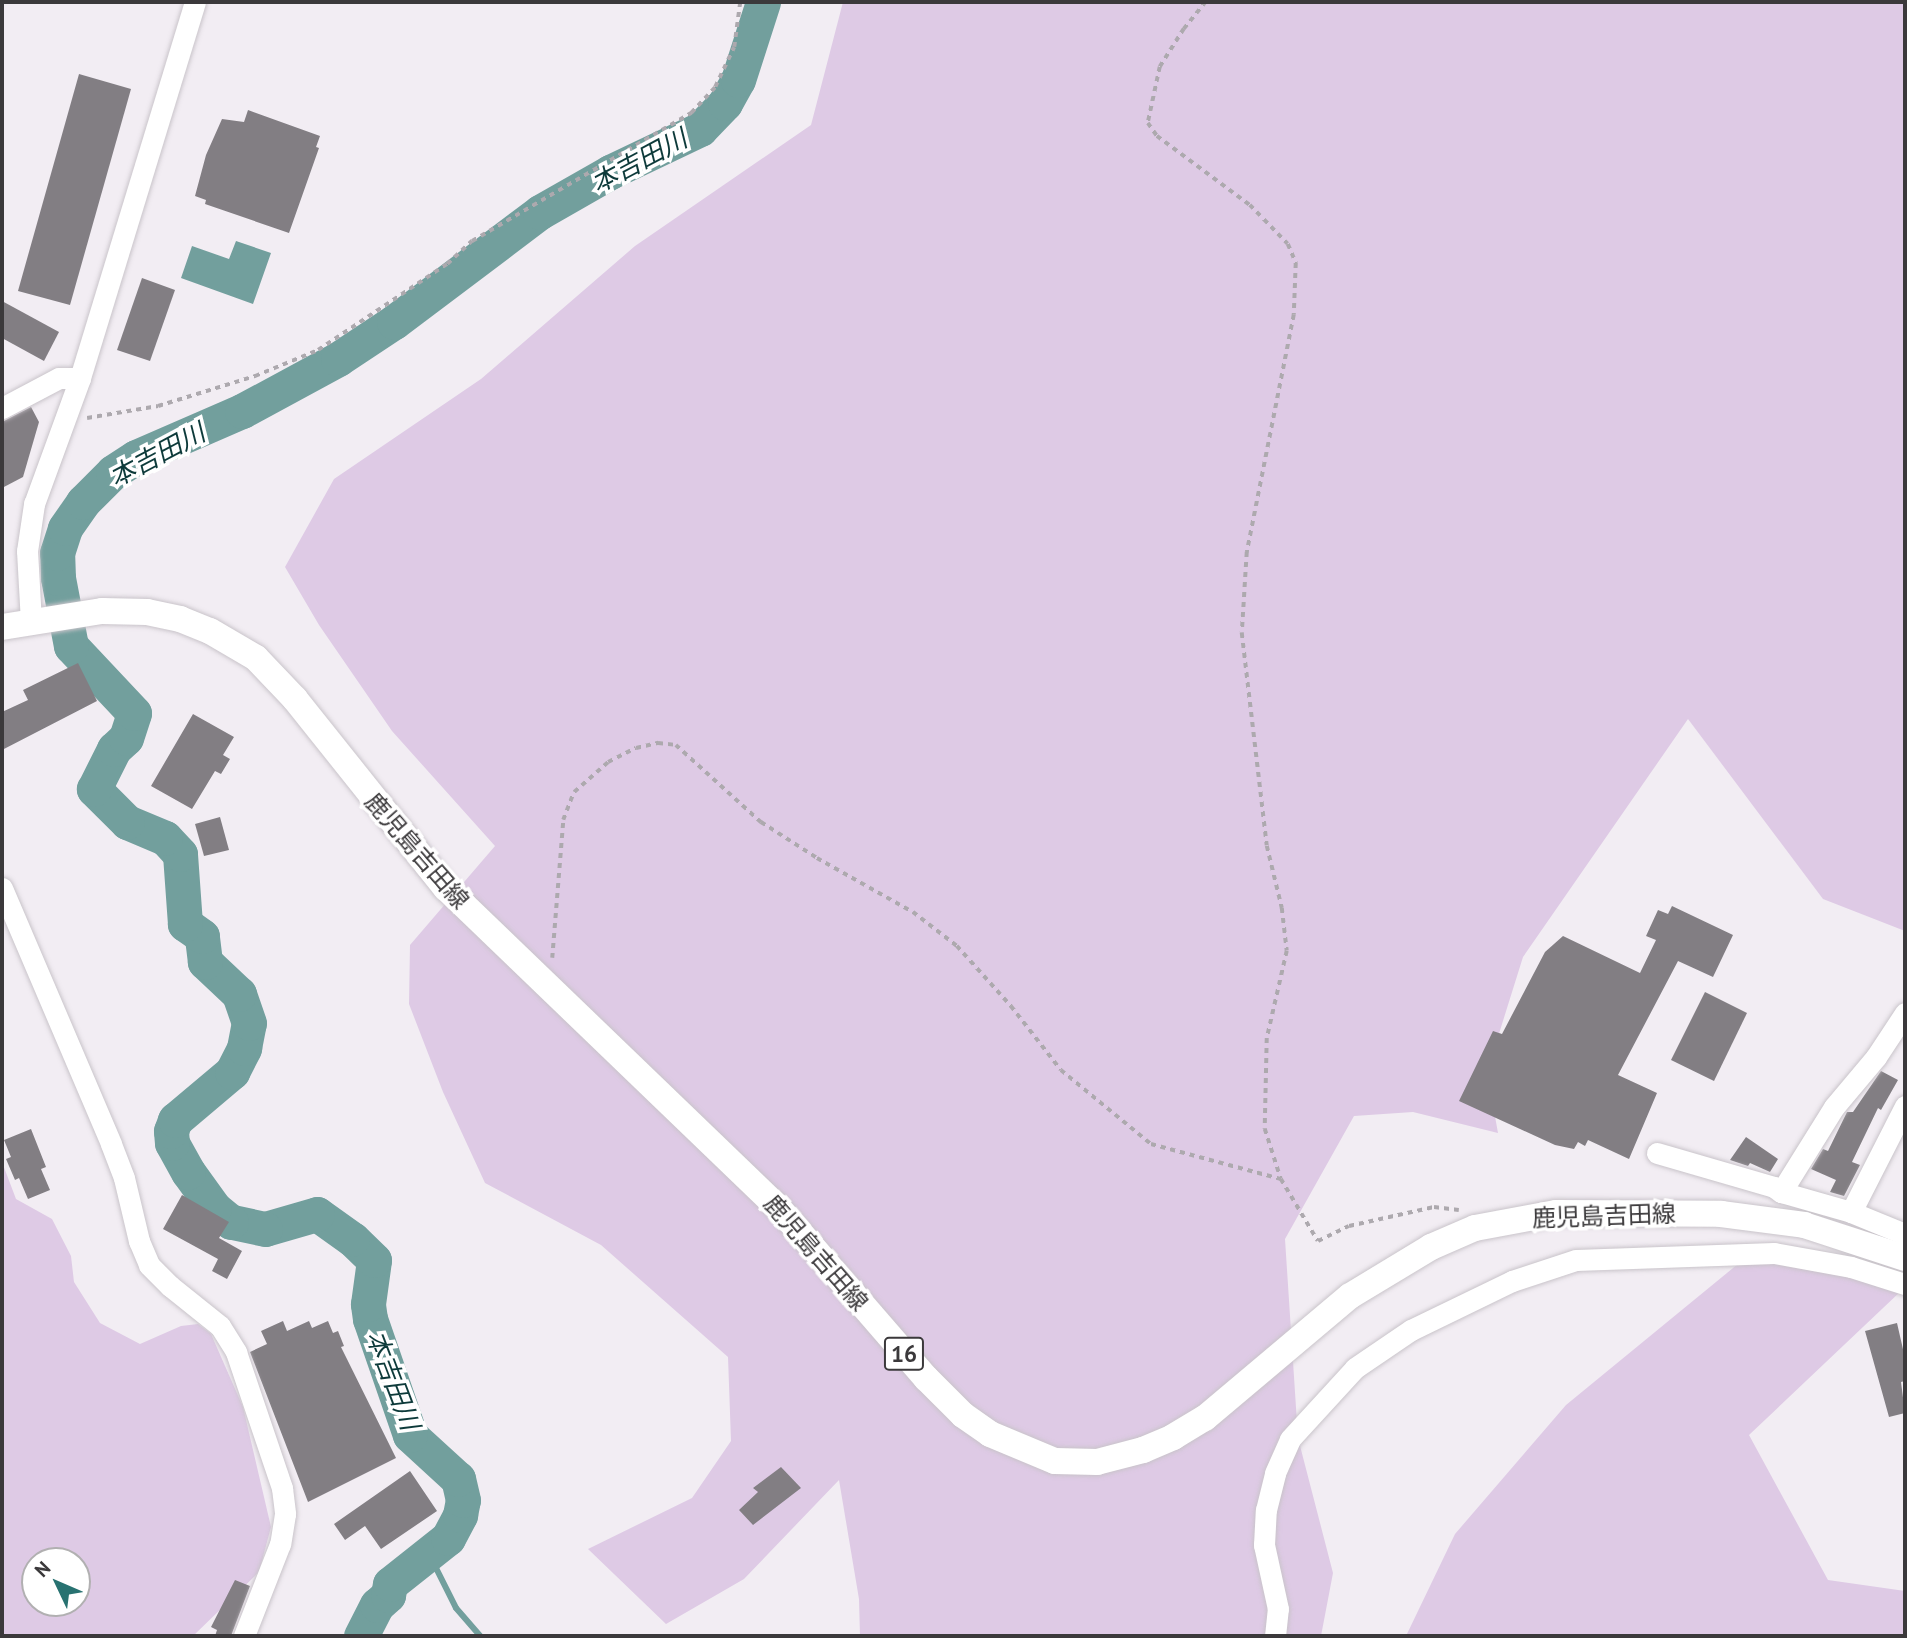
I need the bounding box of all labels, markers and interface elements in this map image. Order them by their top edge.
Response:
water label: 本吉田川 [586,123,692,199]
water label: 本吉田川 [104,417,210,493]
street label: 鹿児島吉田線 [359,787,475,915]
street label: 鹿児島吉田線 [758,1189,874,1317]
street label: 鹿児島吉田線 [1532,1199,1676,1233]
water label: 本吉田川 [360,1326,426,1434]
road number: 16 [883,1334,925,1373]
north arrow [21,1547,91,1617]
text: N [29,1556,55,1582]

